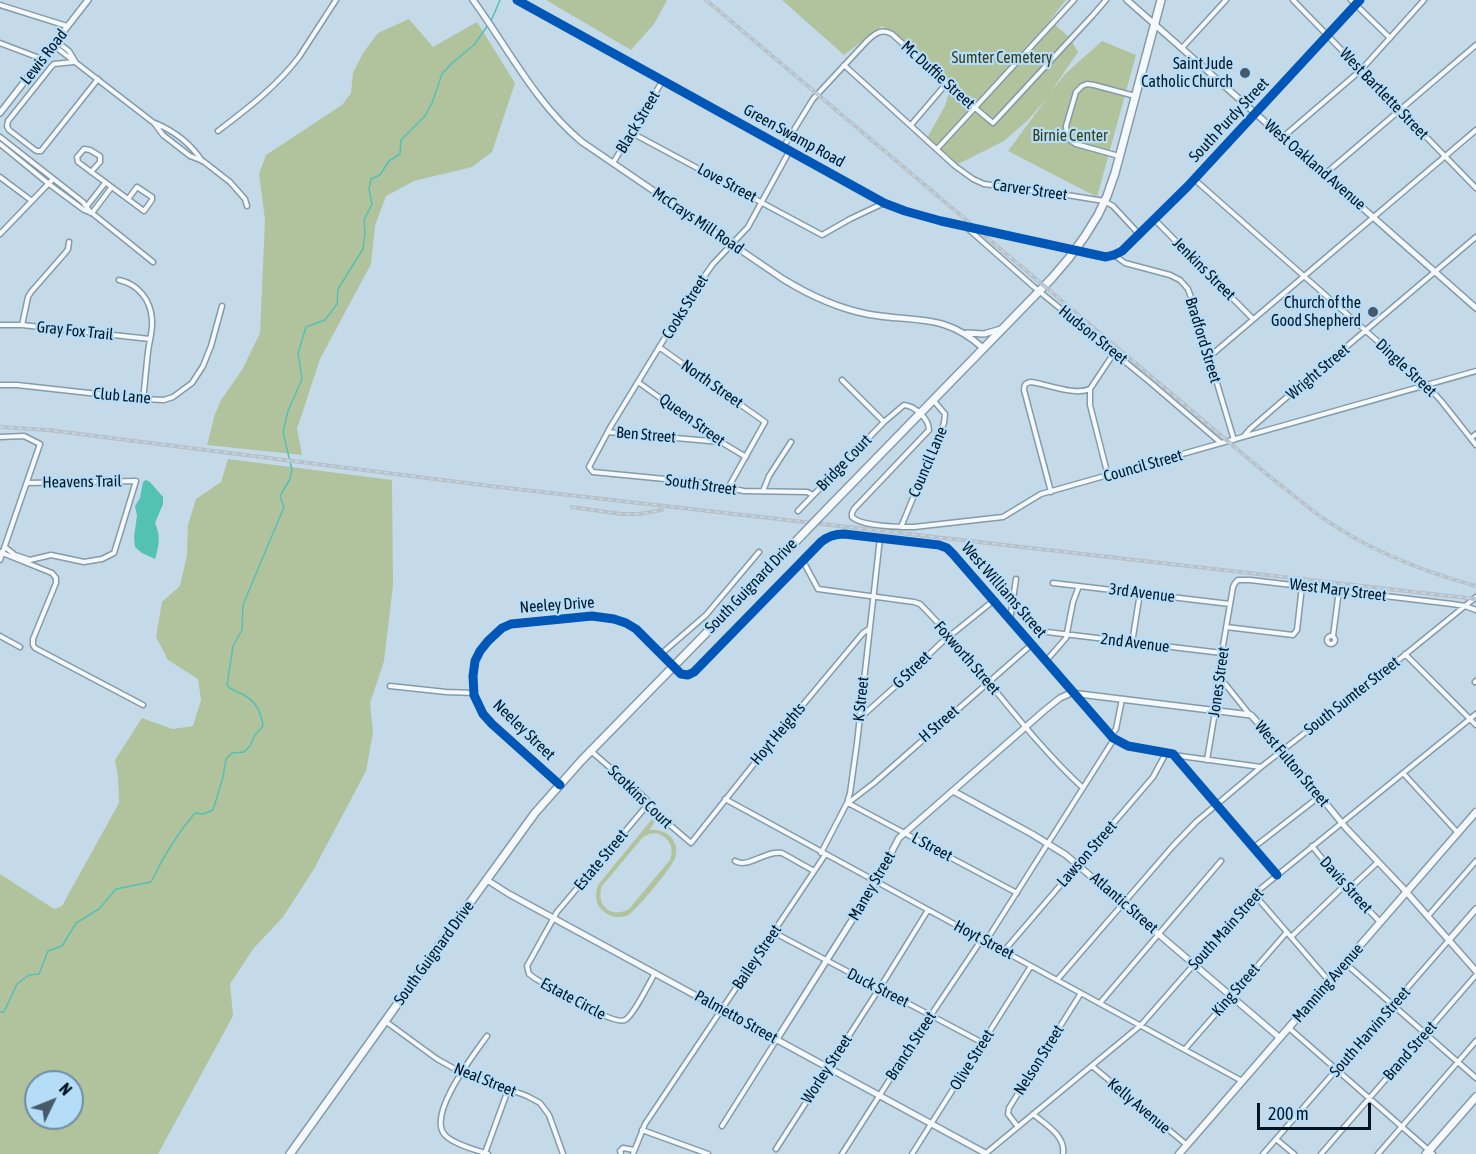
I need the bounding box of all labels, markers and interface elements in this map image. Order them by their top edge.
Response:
street label: Lewis Road [16,26,72,88]
street label: Mc Duffie Street [897,37,979,113]
street label: West Bartlette Street [1335,44,1433,144]
park label: Sumter Cemetery [952,48,1052,68]
place label: Saint Jude Catholic Church [1141,54,1233,92]
marker: Saint Jude Catholic Church [1238,66,1252,80]
street label: South Purdy Street [1185,74,1273,166]
street label: Black Street [612,87,664,157]
street label: Green Swamp Road [740,100,848,172]
street label: West Oakland Avenue [1260,116,1370,214]
park label: Birnie Center [1032,126,1108,146]
street label: Love Street [694,159,760,207]
street label: Carver Street [991,175,1069,205]
street label: McCrays Mill Road [649,183,747,259]
street label: Jenkins Street [1169,234,1239,304]
street label: Cooks Street [658,271,712,343]
place label: Church of the Good Shepherd [1271,293,1361,331]
street label: Bradford Street [1181,295,1225,385]
street label: Hudson Street [1055,301,1131,369]
marker: Church of the Good Shepherd [1366,305,1380,319]
street label: Gray Fox Trail [36,317,114,345]
street label: Dingle Street [1372,335,1440,401]
street label: Wright Street [1283,340,1353,404]
street label: North Street [677,356,747,412]
street label: Club Lane [92,384,152,408]
street label: Queen Street [655,390,729,450]
street label: Ben Street [615,423,677,447]
street label: Council Lane [905,424,951,500]
street label: Bridge Court [812,431,876,495]
street label: Council Street [1101,446,1185,486]
street label: South Street [664,471,738,499]
street label: Heavens Trail [42,472,122,492]
street label: South Guignard Drive [701,535,801,637]
street label: West Williams Street [957,538,1051,642]
street label: West Mary Street [1288,575,1388,605]
street label: 3rd Avenue [1108,579,1176,607]
street label: Neeley Drive [519,593,595,617]
street label: Foxworth Street [930,617,1004,699]
street label: 2nd Avenue [1099,629,1171,657]
street label: Jones Street [1205,646,1233,718]
street label: G Street [889,647,935,693]
street label: South Sumter Street [1300,653,1404,739]
street label: K Street [849,676,873,722]
street label: Neeley Street [489,696,559,764]
street label: Hoyt Heights [746,699,810,769]
street label: H Street [915,701,963,747]
street label: West Fulton Street [1251,717,1333,811]
street label: Scotkins Court [604,762,676,832]
street label: Lawson Street [1053,817,1121,891]
street label: Estate Street [570,826,632,894]
street label: L Street [908,828,956,866]
street label: Maney Street [844,848,900,924]
street label: Davis Street [1316,853,1376,917]
street label: Atlantic Street [1086,868,1162,938]
street label: South Main Street [1184,884,1268,974]
street label: South Guignard Drive [390,897,478,1009]
street label: Hoyt Street [951,916,1017,964]
street label: Bailey Street [728,921,786,993]
street label: Manning Avenue [1288,940,1368,1026]
street label: King Street [1208,960,1264,1020]
street label: Duck Street [844,964,912,1012]
street label: Estate Circle [537,974,609,1024]
street label: South Harvin Street [1326,983,1414,1081]
street label: Palmetto Street [691,986,781,1048]
street label: Branch Street [882,1008,940,1084]
street label: Brand Street [1379,1018,1441,1084]
street label: Nelson Street [1010,1021,1068,1099]
street label: Olive Street [946,1026,998,1094]
street label: Worley Street [798,1031,856,1107]
street label: Neal Street [451,1059,519,1101]
north arrow [24,1070,84,1130]
street label: Kelly Avenue [1104,1074,1174,1138]
text: N [56,1079,76,1099]
scale bar [1260,1091,1374,1129]
text: 200 m [1268,1103,1309,1124]

